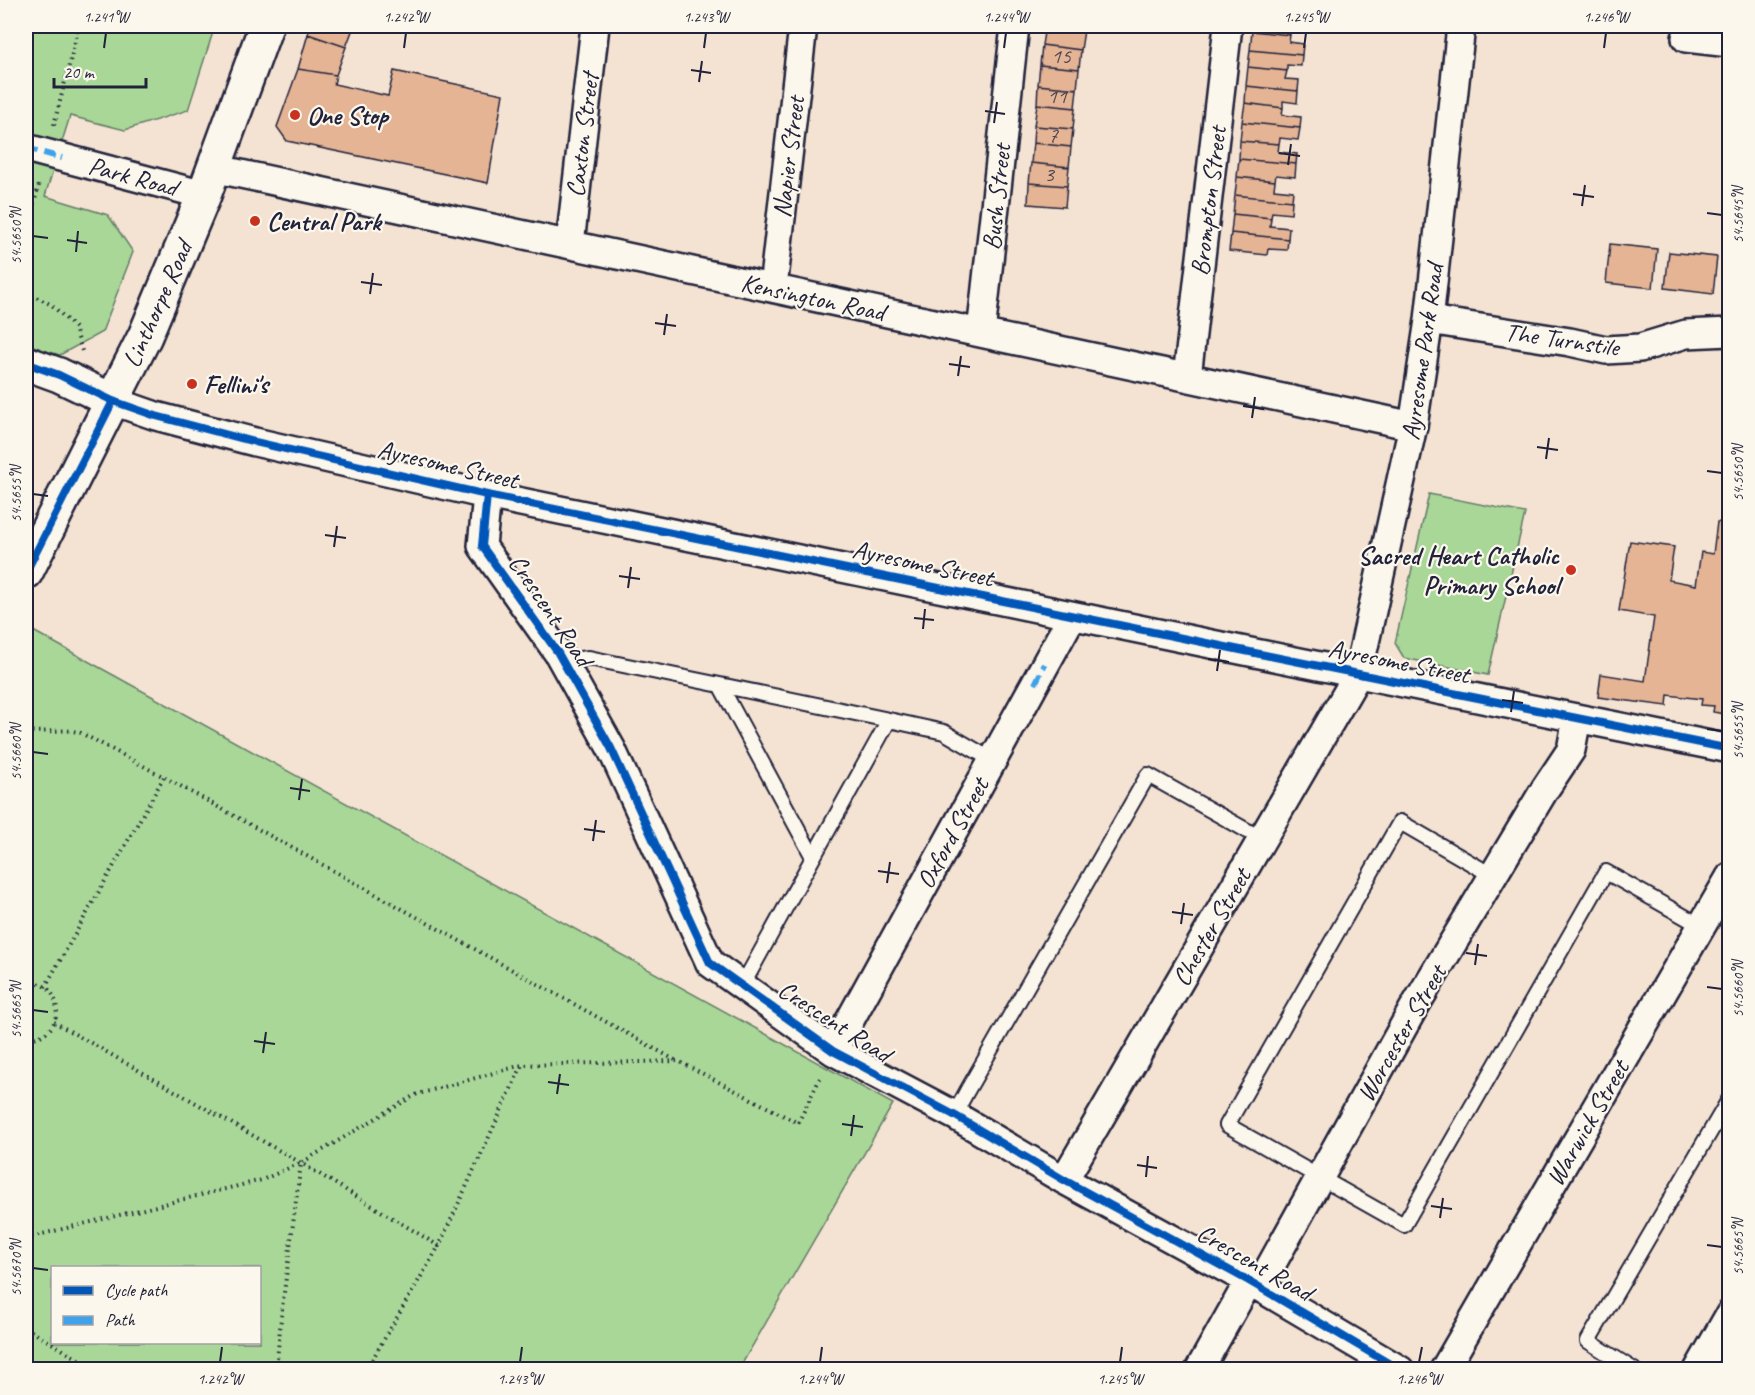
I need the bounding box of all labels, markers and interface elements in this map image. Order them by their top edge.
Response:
text: 1.241°W [83,8,132,27]
text: 1.242°W [383,8,432,27]
text: 1.243°W [683,8,732,27]
text: 1.244°W [983,8,1032,27]
text: 1.245°W [1283,8,1332,27]
text: 1.246°W [1583,8,1632,27]
house number: 15 [1051,42,1072,70]
scale bar [54,51,146,89]
text: 20 m [63,61,96,83]
street label: Caxton Street [559,68,607,199]
house number: 11 [1047,82,1068,110]
street label: Napier Street [765,92,813,220]
place label: One Stop [307,99,390,132]
marker: One Stop [288,108,302,122]
house number: 7 [1048,121,1059,149]
street label: Brompton Street [1183,122,1234,277]
street label: Bush Street [975,140,1019,252]
street label: Park Road [85,149,185,205]
house number: 3 [1044,160,1056,188]
text: 54.5645°N [1729,184,1748,243]
text: 54.5650°N [7,205,26,264]
place label: Central Park [267,205,383,238]
marker: Central Park [248,214,262,228]
street label: Linthorpe Road [115,232,202,373]
street label: Ayresome Park Road [1394,258,1452,442]
street label: Kensington Road [738,266,891,330]
street label: The Turnstile [1503,315,1624,364]
place label: Fellini's [204,368,271,401]
marker: Fellini's [185,377,199,391]
street label: Ayresome Street [375,432,524,497]
text: 54.5650°N [1729,442,1748,501]
text: 54.5655°N [7,463,26,522]
street label: Ayresome Street [850,532,999,595]
place label: Sacred Heart Catholic Primary School [1358,539,1564,602]
street label: Crescent Road [501,548,602,676]
marker: Sacred Heart Catholic Primary School [1564,563,1578,577]
street label: Ayresome Street [1326,632,1475,692]
text: 54.5655°N [1729,700,1748,759]
text: 54.5660°N [7,721,26,780]
street label: Oxford Street [909,770,997,894]
street label: Chester Street [1165,860,1260,992]
street label: Worcester Street [1349,957,1455,1108]
text: 54.5660°N [1729,958,1748,1017]
street label: Crescent Road [772,973,901,1072]
text: 54.5665°N [7,979,26,1038]
street label: Warwick Street [1538,1053,1638,1192]
street label: Crescent Road [1191,1216,1322,1311]
text: 54.5665°N [1729,1216,1748,1275]
text: 54.5670°N [7,1237,26,1296]
legend [51,1266,261,1344]
text: Cycle path [105,1279,168,1301]
text: Path [105,1309,135,1331]
text: 1.242°W [197,1370,246,1389]
text: 1.243°W [497,1370,546,1389]
text: 1.244°W [797,1370,846,1389]
text: 1.245°W [1097,1370,1146,1389]
text: 1.246°W [1396,1370,1445,1389]

